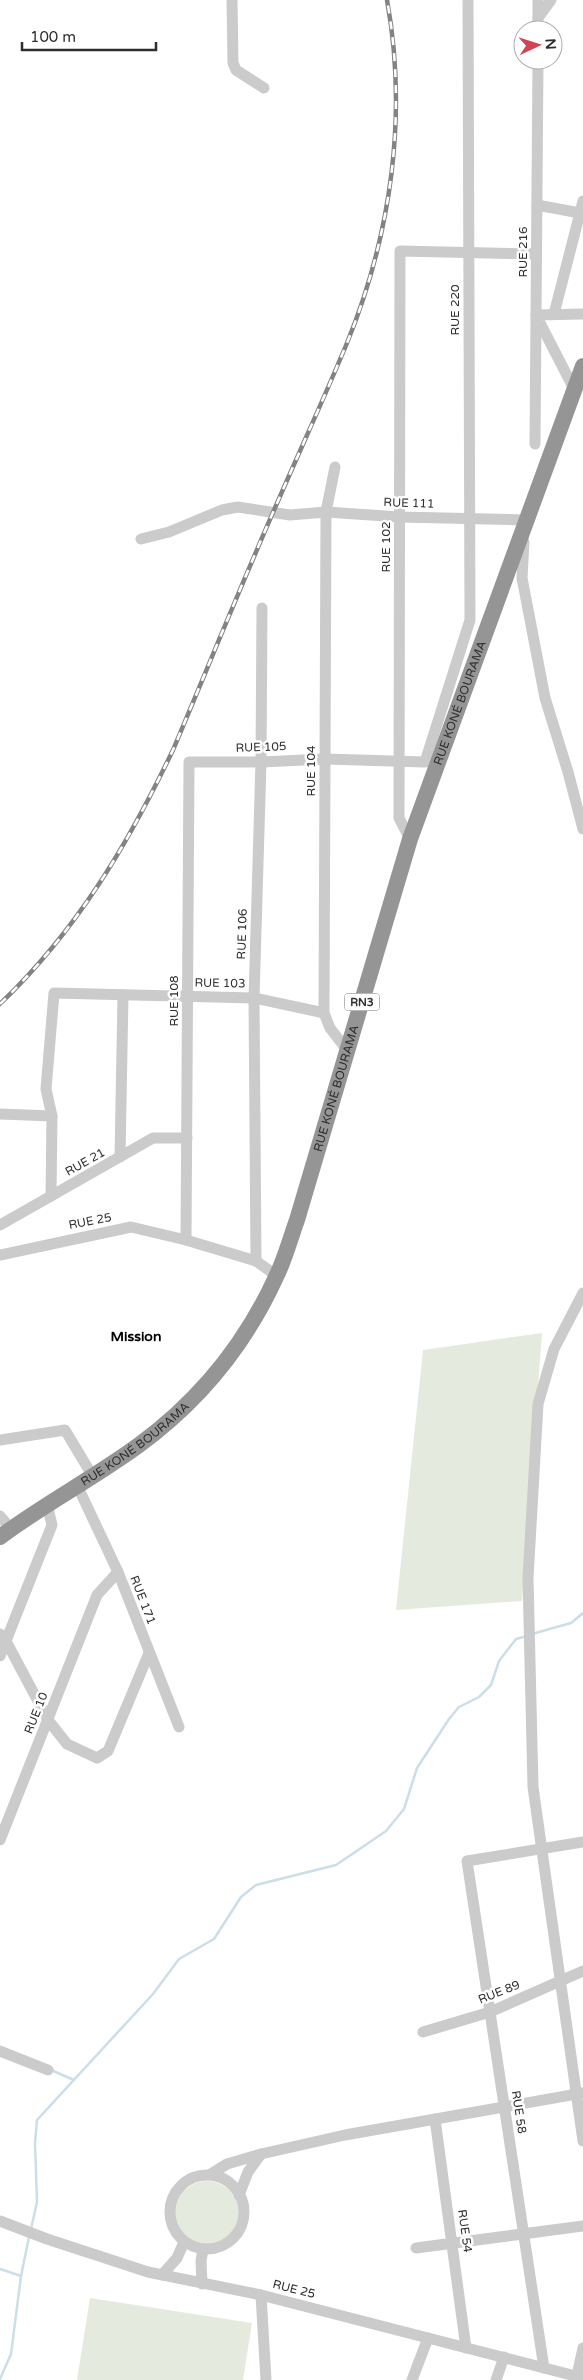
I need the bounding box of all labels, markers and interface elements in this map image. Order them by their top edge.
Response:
scale bar [22,20,156,52]
north arrow [513,20,563,70]
text: 100 m [30,28,76,46]
text: N [542,38,559,50]
street label: RUE 216 [516,226,530,278]
street label: RUE 220 [448,284,462,336]
street label: RUE 111 [383,495,435,511]
street label: RUE 102 [379,521,393,573]
street label: RUE KONÉ BOURAMA [431,639,489,767]
street label: RUE 105 [235,739,287,755]
street label: RUE 104 [304,745,318,797]
street label: RUE 106 [234,908,250,960]
street label: RUE 108 [167,975,181,1027]
street label: RUE 103 [194,976,246,990]
road number: RN3 [344,994,380,1010]
street label: RUE KONÉ BOURAMA [311,1023,361,1153]
street label: RUE 21 [63,1145,107,1179]
street label: RUE 25 [67,1210,113,1232]
district label: Mission [111,1328,161,1345]
street label: RUE KONÉ BOURAMA [78,1399,192,1489]
street label: RUE 171 [127,1574,159,1626]
street label: RUE 10 [21,1690,51,1736]
street label: RUE 89 [476,1977,522,2007]
street label: RUE 58 [509,2089,529,2135]
street label: RUE 54 [455,2208,475,2254]
street label: RUE 25 [271,2277,317,2301]

